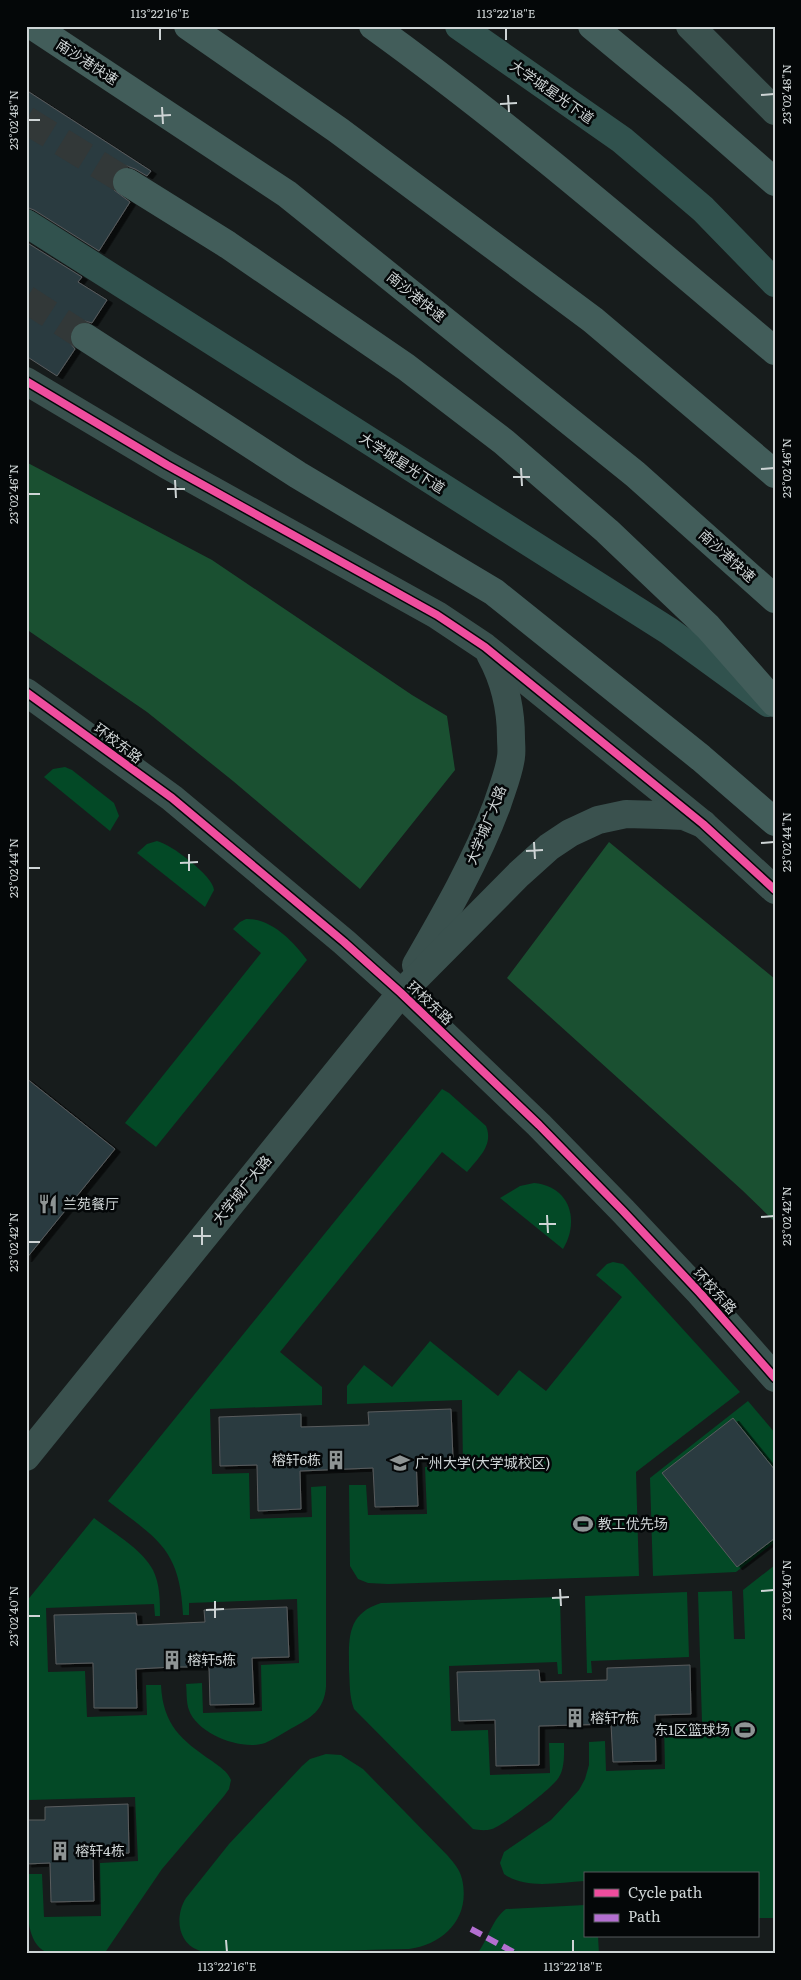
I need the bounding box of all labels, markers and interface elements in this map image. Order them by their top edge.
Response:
text: 113°22'16"E [131,4,190,22]
text: 113°22'18"E [477,4,536,22]
street label: 南沙港快速 [53,34,122,89]
street label: 大学城星光下道 [507,55,598,127]
text: 23°02'48"N [777,64,795,124]
text: 23°02'48"N [4,90,22,150]
street label: 南沙港快速 [383,266,450,326]
street label: 大学城星光下道 [356,427,449,497]
text: 23°02'46"N [777,438,795,498]
text: 23°02'46"N [4,464,22,524]
street label: 南沙港快速 [695,524,760,586]
street label: 环校东路 [90,717,147,767]
street label: 大学城广大路 [460,782,510,867]
text: 23°02'44"N [777,812,795,872]
text: 23°02'44"N [4,838,22,898]
street label: 环校东路 [403,976,458,1029]
street label: 大学城广大路 [207,1150,275,1228]
text: 23°02'42"N [777,1186,795,1246]
restaurant icon: 兰苑餐厅 [37,1193,59,1215]
place label: 兰苑餐厅 [63,1193,119,1213]
text: 23°02'42"N [4,1212,22,1272]
street label: 环校东路 [690,1263,742,1318]
place label: 榕轩6栋 [271,1449,321,1469]
building icon: 榕轩6栋 [325,1449,347,1471]
school or university icon: 广州大学(大学城校区) [389,1452,411,1474]
place label: 广州大学(大学城校区) [415,1452,550,1472]
sports icon: 教工优先场 [572,1513,594,1535]
place label: 教工优先场 [598,1513,668,1533]
text: 23°02'40"N [777,1560,795,1620]
text: 23°02'40"N [4,1586,22,1646]
building icon: 榕轩5栋 [161,1649,183,1671]
place label: 榕轩5栋 [187,1649,236,1669]
building icon: 榕轩7栋 [564,1707,586,1729]
place label: 榕轩7栋 [590,1707,639,1727]
place label: 东1区篮球场 [654,1719,730,1739]
sports icon: 东1区篮球场 [734,1719,756,1741]
building icon: 榕轩4栋 [49,1840,71,1862]
place label: 榕轩4栋 [75,1840,125,1860]
legend [584,1872,758,1938]
text: Cycle path [628,1880,703,1903]
text: Path [628,1904,661,1927]
text: 113°22'16"E [198,1957,257,1975]
text: 113°22'18"E [544,1957,603,1975]

